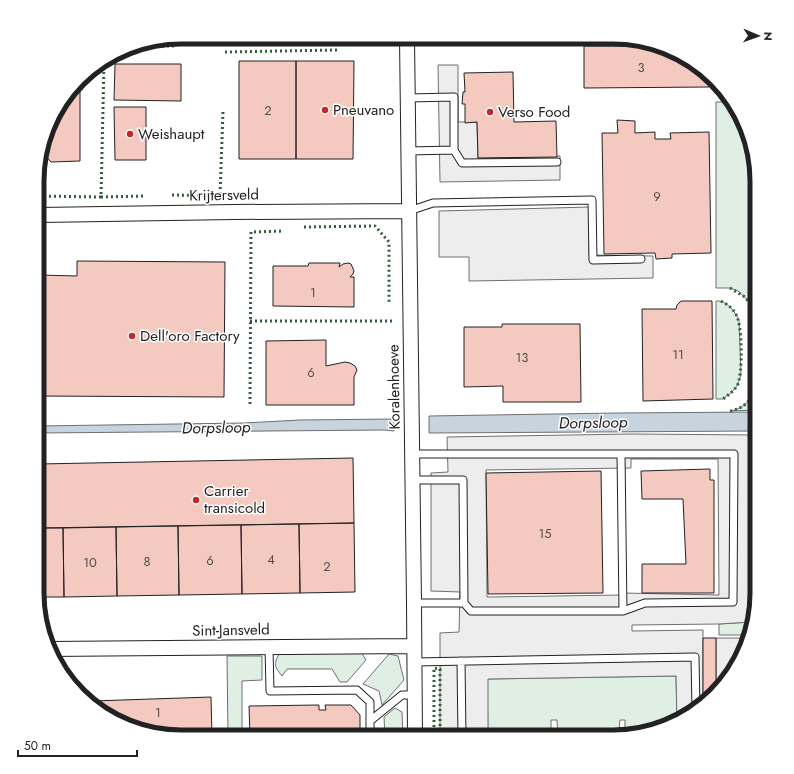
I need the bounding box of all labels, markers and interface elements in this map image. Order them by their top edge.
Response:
north arrow [738,16,778,56]
text: N [760,32,776,41]
house number: 3 [637,58,645,77]
place label: Pneuvano [333,99,394,121]
house number: 2 [264,101,272,120]
place label: Verso Food [498,101,570,123]
marker: Pneuvano [320,105,330,115]
marker: Verso Food [485,107,495,117]
place label: Weishaupt [138,123,205,145]
marker: Weishaupt [125,129,135,139]
street label: Krijtersveld [189,183,259,207]
house number: 9 [653,187,661,206]
house number: 1 [310,283,316,302]
place label: Dell'oro Factory [140,325,240,347]
marker: Dell'oro Factory [127,331,137,341]
street label: Koralenhoeve [382,344,406,430]
house number: 11 [672,345,684,364]
house number: 13 [516,348,528,367]
house number: 6 [307,363,315,382]
water label: Dorpsloop [558,410,628,435]
water label: Dorpsloop [181,415,251,440]
place label: Carrier transicold [204,480,265,519]
marker: Carrier transicold [191,495,201,505]
house number: 15 [538,524,552,543]
house number: 4 [267,550,275,569]
house number: 6 [206,551,214,570]
house number: 8 [143,552,151,571]
house number: 10 [83,553,97,572]
house number: 2 [323,557,331,576]
street label: Sint-Jansveld [192,618,270,642]
house number: 1 [155,703,161,722]
scale bar [18,732,137,758]
text: 50 m [24,737,51,755]

